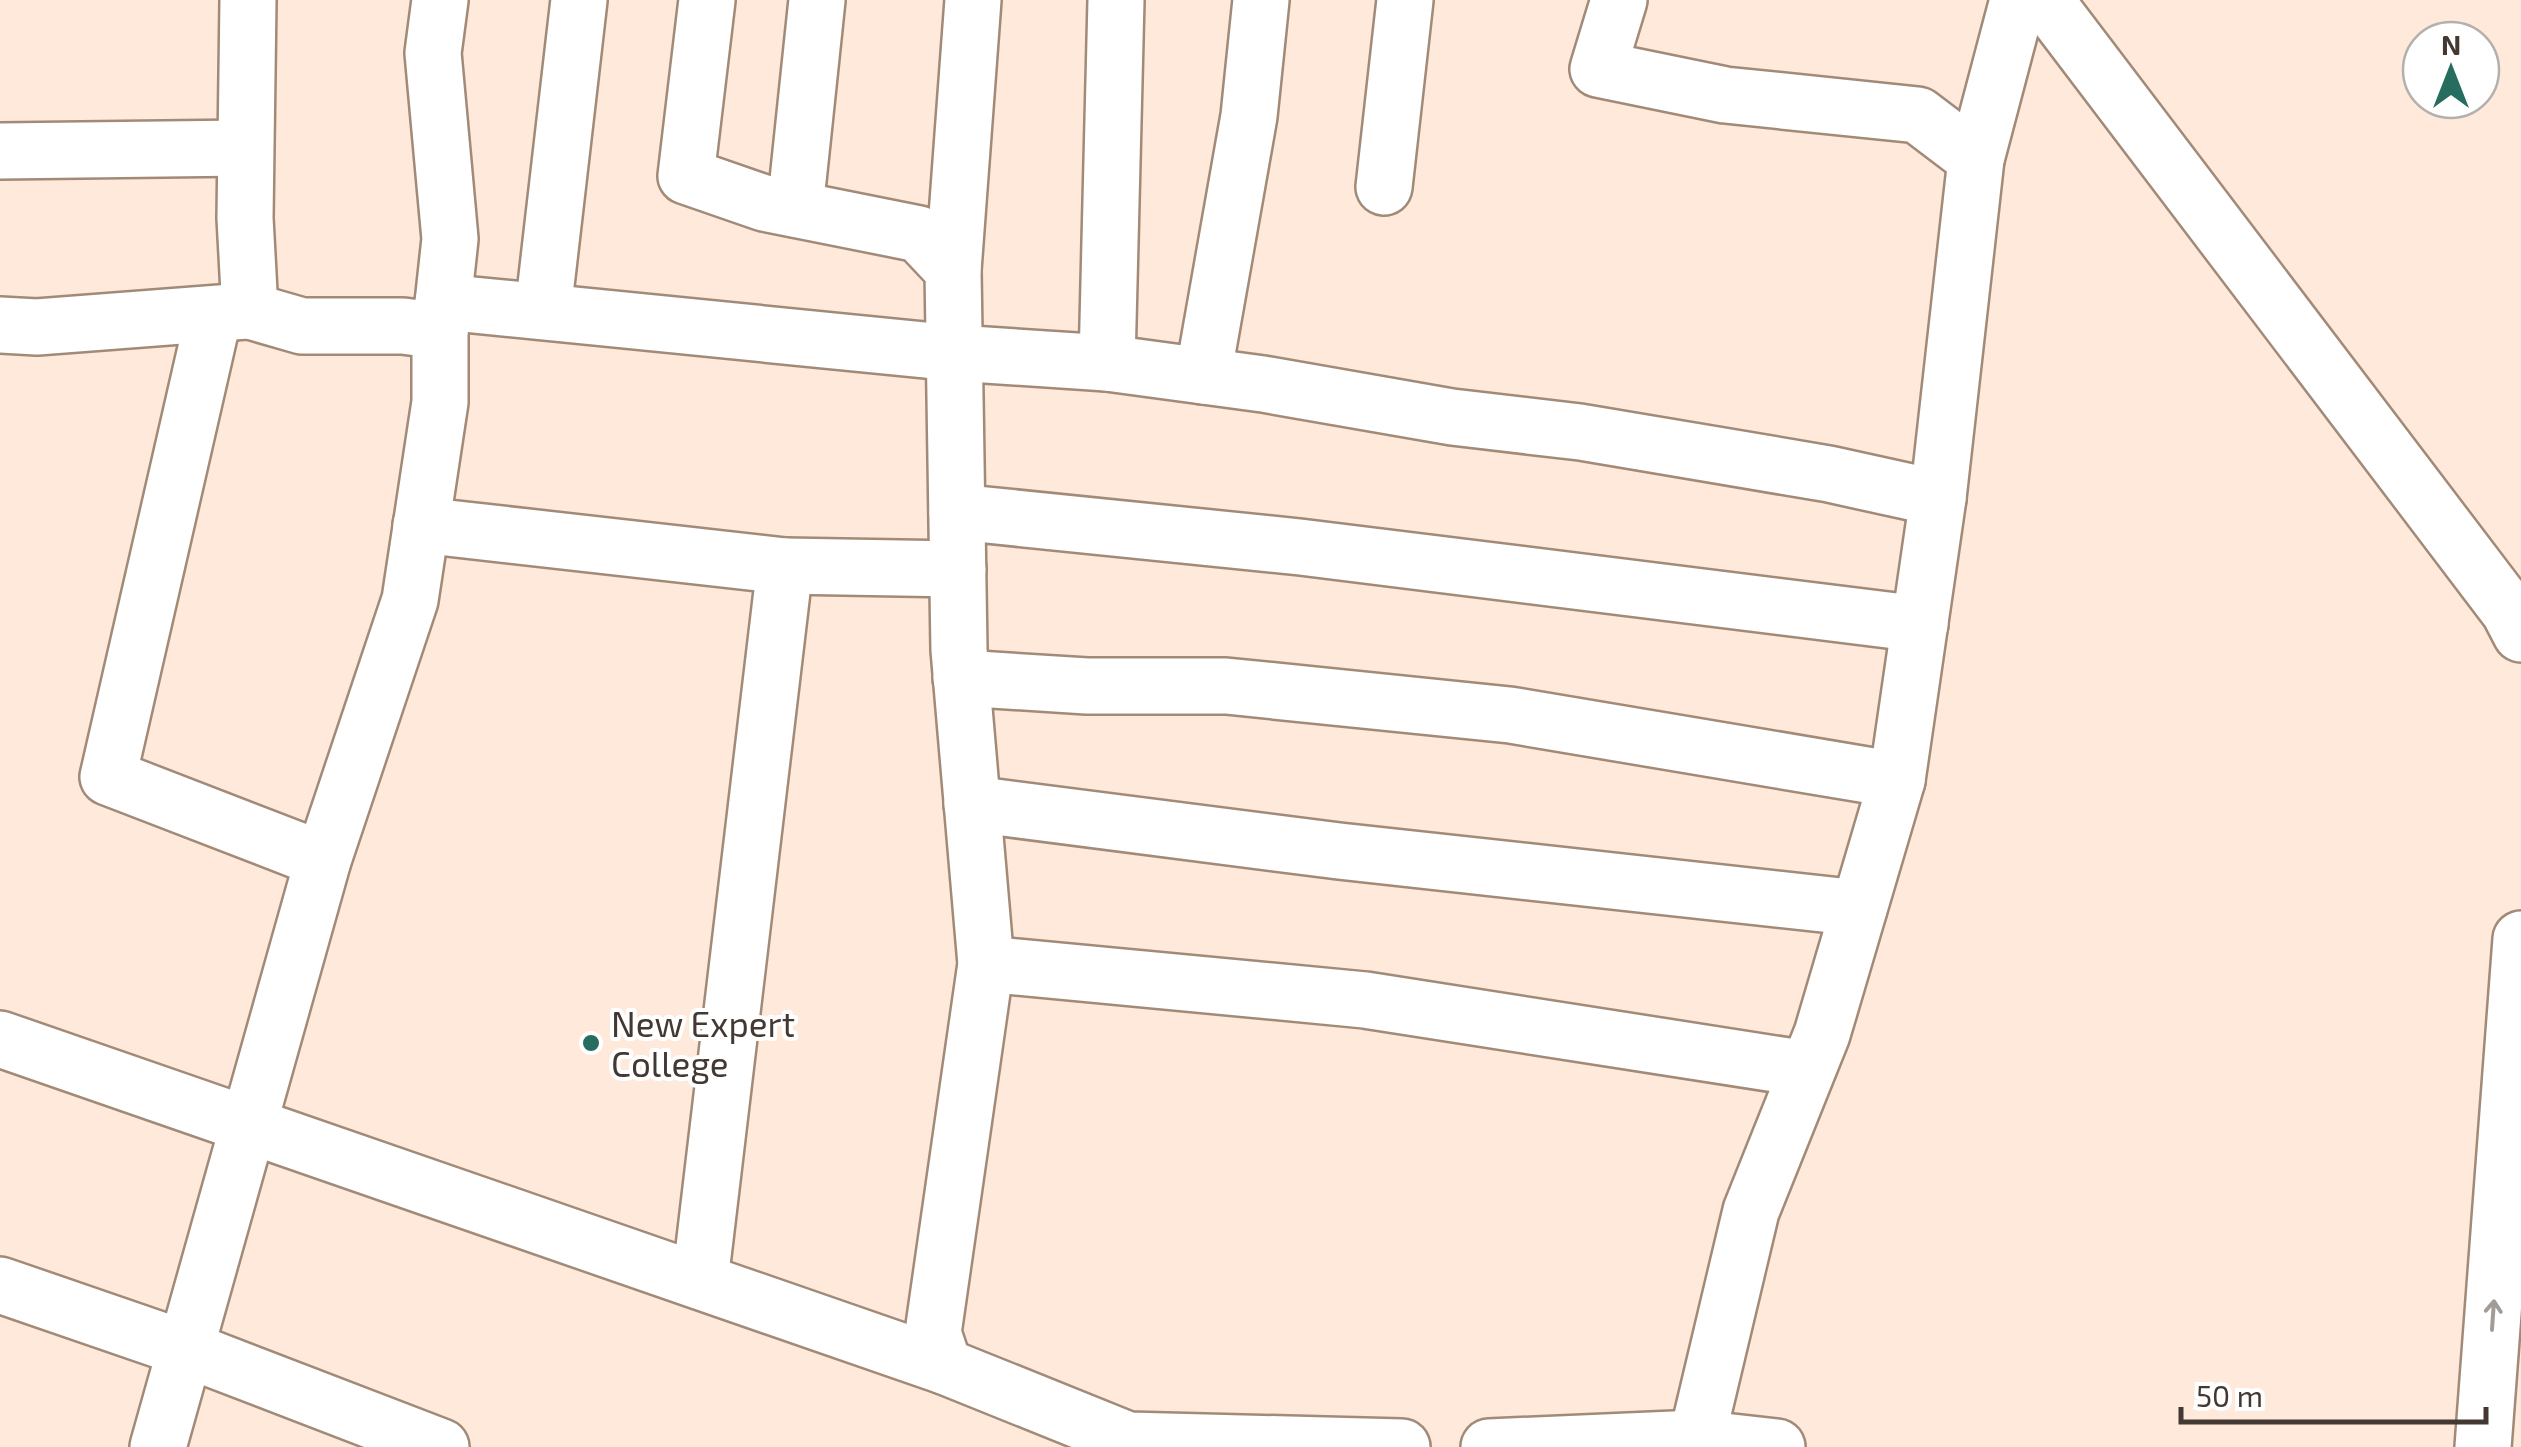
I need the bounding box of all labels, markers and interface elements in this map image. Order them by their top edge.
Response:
north arrow [2401,20,2501,120]
text: N [2441,27,2461,61]
place label: New Expert College [611,1002,795,1084]
marker: New Expert College [580,1032,602,1054]
one-way arrow [2484,1299,2503,1331]
scale bar [2181,1362,2486,1424]
text: 50 m [2196,1377,2263,1413]

